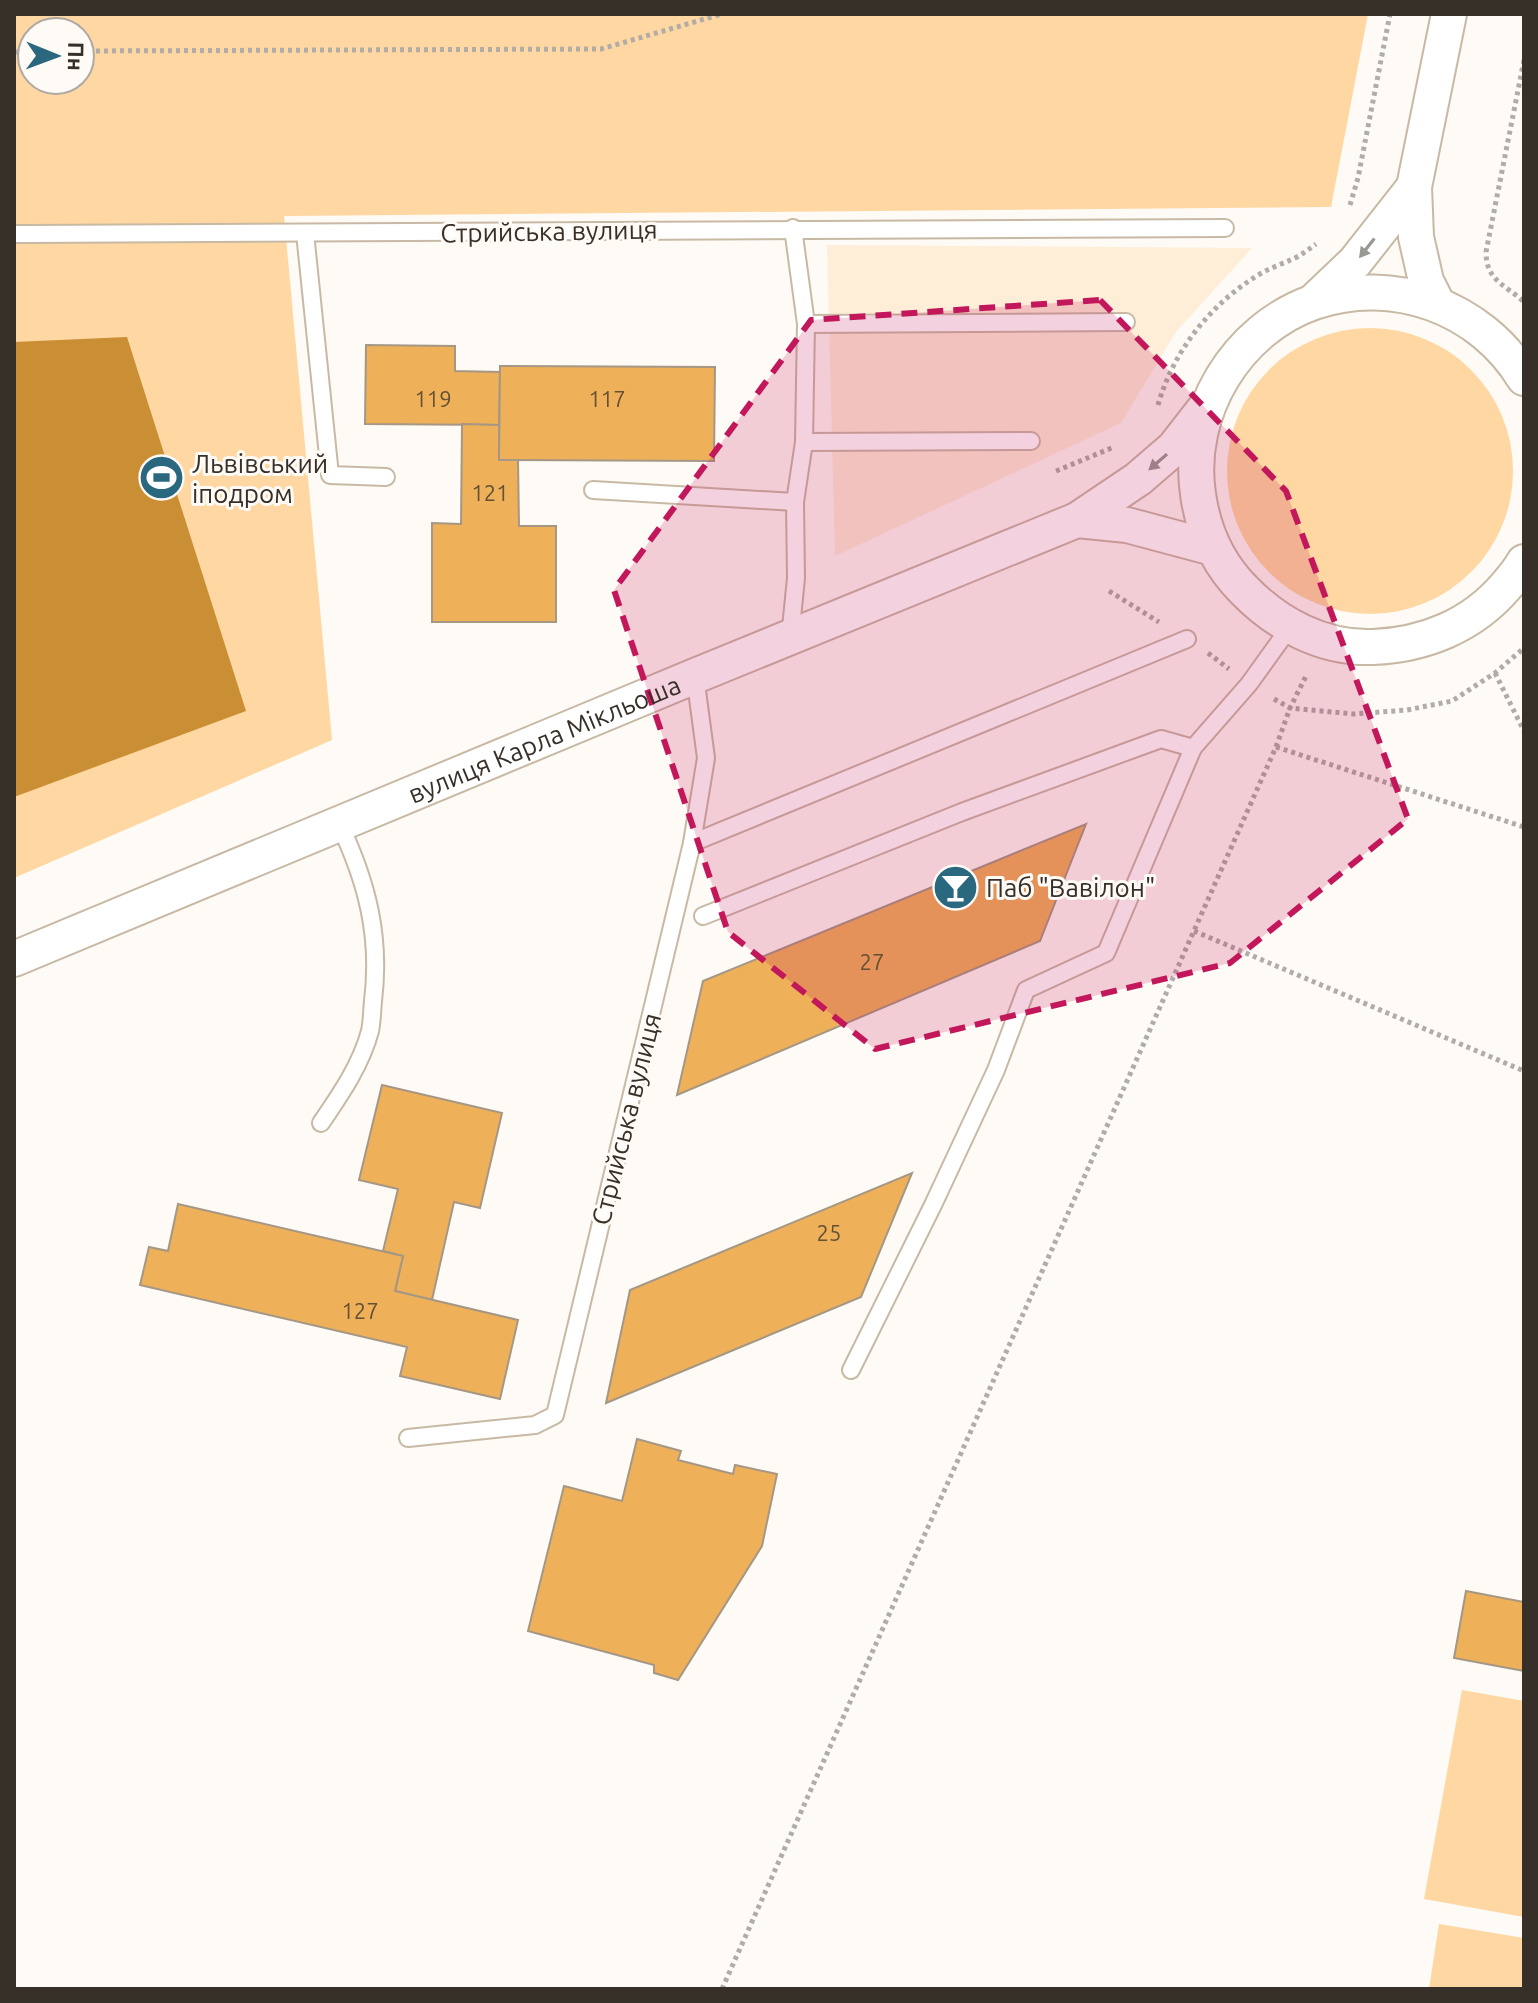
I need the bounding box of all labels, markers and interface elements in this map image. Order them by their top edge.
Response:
north arrow [16,16,96,96]
text: Пн [64,42,89,71]
street label: Стрийська вулиця [440,215,658,247]
one-way arrow [1359,238,1375,258]
house number: 119 [414,386,452,411]
house number: 117 [588,386,626,411]
place label: Львівський іподром [192,449,328,508]
one-way arrow [1148,453,1168,470]
sports icon: Львівський іподром [137,454,185,502]
house number: 121 [471,480,509,505]
street label: вулиця Карла Мікльоша [403,669,685,808]
bar icon: Паб "Вавілон" [931,863,979,911]
place label: Паб "Вавілон" [986,873,1155,902]
house number: 27 [860,949,884,974]
street label: Стрийська вулиця [586,1010,666,1228]
house number: 25 [817,1220,841,1245]
house number: 127 [341,1298,379,1323]

